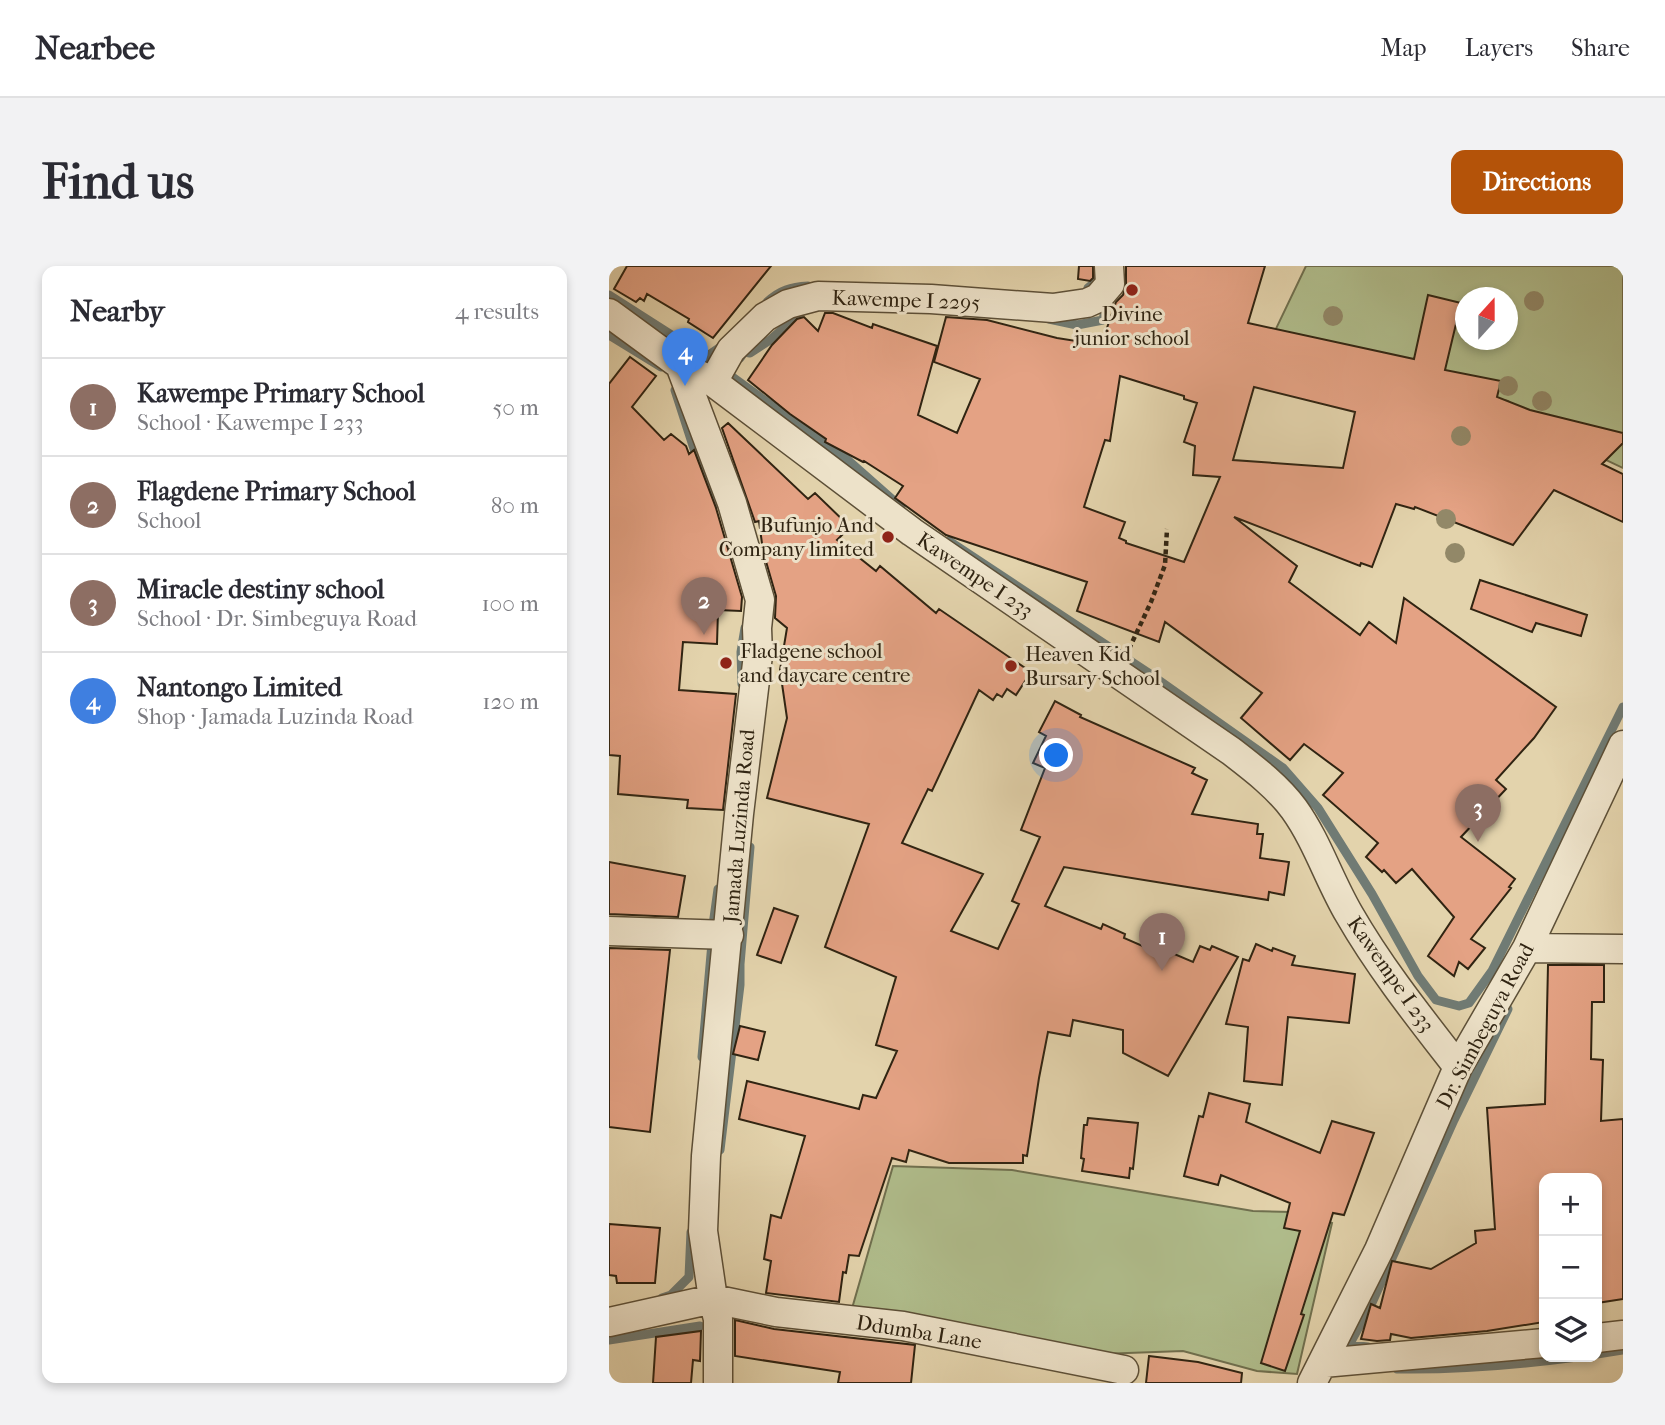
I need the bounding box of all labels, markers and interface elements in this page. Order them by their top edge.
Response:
text: Nearbee [35,29,155,68]
text: Map [1381,34,1427,62]
text: Layers [1465,34,1533,62]
text: Share [1571,34,1630,62]
button: Directions [1451,150,1623,214]
text: Find us [42,153,194,211]
marker: Divine junior school [1124,282,1140,298]
street label: Kawempe I 2295 [831,285,981,315]
north arrow [1455,287,1518,350]
text: Nearby [70,294,165,329]
text: 4 results [455,298,539,325]
place label: Divine junior school [1073,302,1190,350]
pin: 4 [662,328,708,386]
text: Kawempe Primary School [137,378,425,409]
text: 1 [89,394,97,421]
text: 50 m [492,394,539,421]
text: School · Kawempe I 233 [137,409,363,436]
text: Flagdene Primary School [137,476,416,507]
text: 2 [87,492,99,519]
text: 80 m [491,492,539,519]
text: School [137,507,201,534]
place label: Bufunjo And Company limited [719,513,875,561]
street label: Kawempe I 233 [912,527,1038,623]
marker: Bufunjo And Company limited [880,529,896,545]
text: Miracle destiny school [137,574,384,605]
pin: 2 [681,577,727,635]
text: 3 [88,590,98,617]
text: 100 m [481,590,539,617]
text: School · Dr. Simbeguya Road [137,605,417,632]
place label: Fladgene school and daycare centre [740,639,910,687]
place label: Heaven Kid Bursary School [1025,642,1160,690]
marker: Fladgene school and daycare centre [718,655,734,671]
marker: Heaven Kid Bursary School [1003,658,1019,674]
text: Nantongo Limited [137,672,342,703]
text: 4 [86,688,100,715]
text: 120 m [482,688,539,715]
text: Shop · Jamada Luzinda Road [137,703,413,730]
street label: Jamada Luzinda Road [718,728,759,926]
your location [1039,738,1073,772]
pin: 3 [1455,784,1501,842]
street label: Kawempe I 233 [1342,912,1440,1036]
pin: 1 [1139,913,1185,971]
street label: Dr. Simbeguya Road [1431,939,1539,1113]
map controls [1539,1173,1602,1362]
button: + [1539,1173,1602,1236]
button: − [1539,1236,1602,1299]
button: layers [1539,1299,1602,1362]
street label: Ddumba Lane [855,1310,983,1354]

